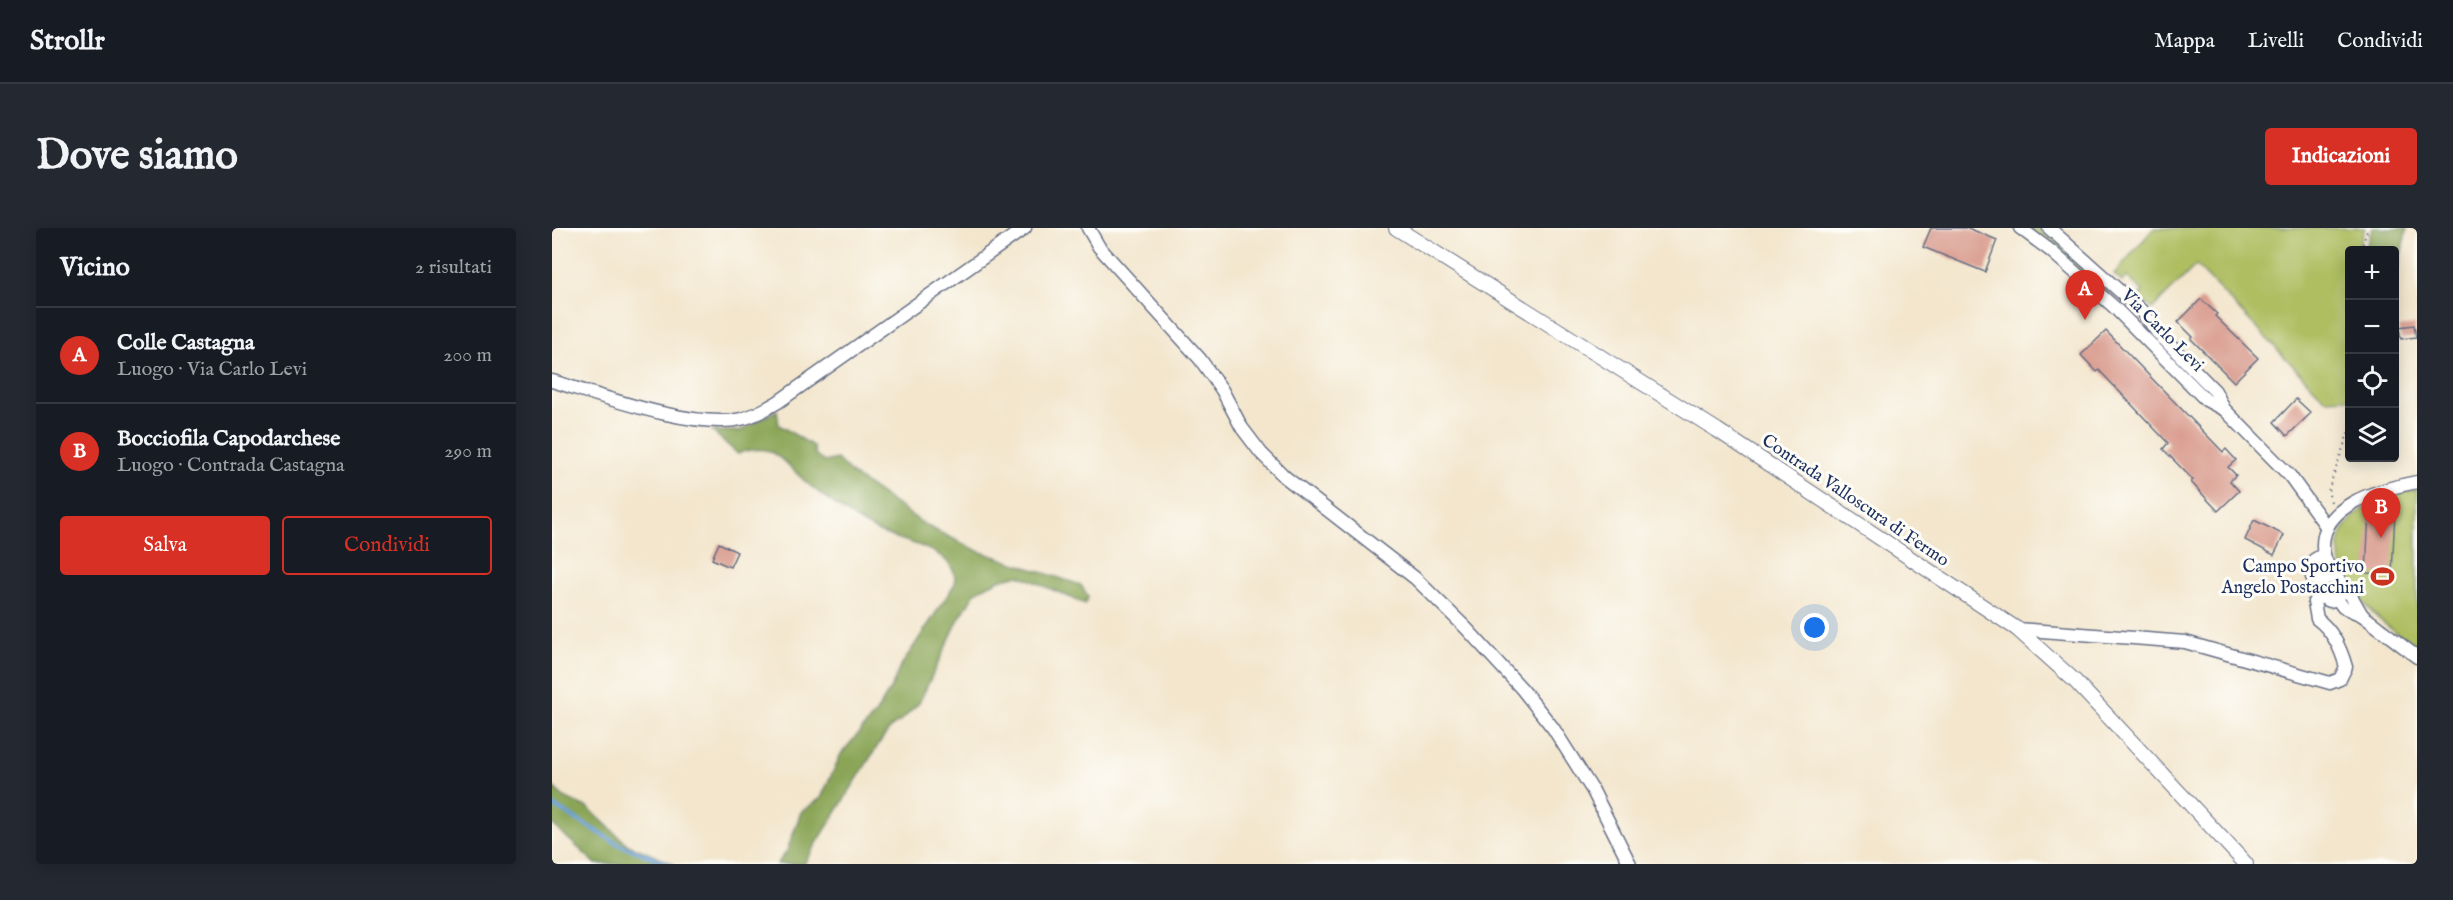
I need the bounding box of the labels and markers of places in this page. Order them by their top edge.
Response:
pin: A [2066,270,2104,320]
pin: B [2362,488,2400,538]
place label: Campo Sportivo Angelo Postacchini [2220,556,2364,600]
sports icon: Campo Sportivo Angelo Postacchini [2369,564,2395,590]

